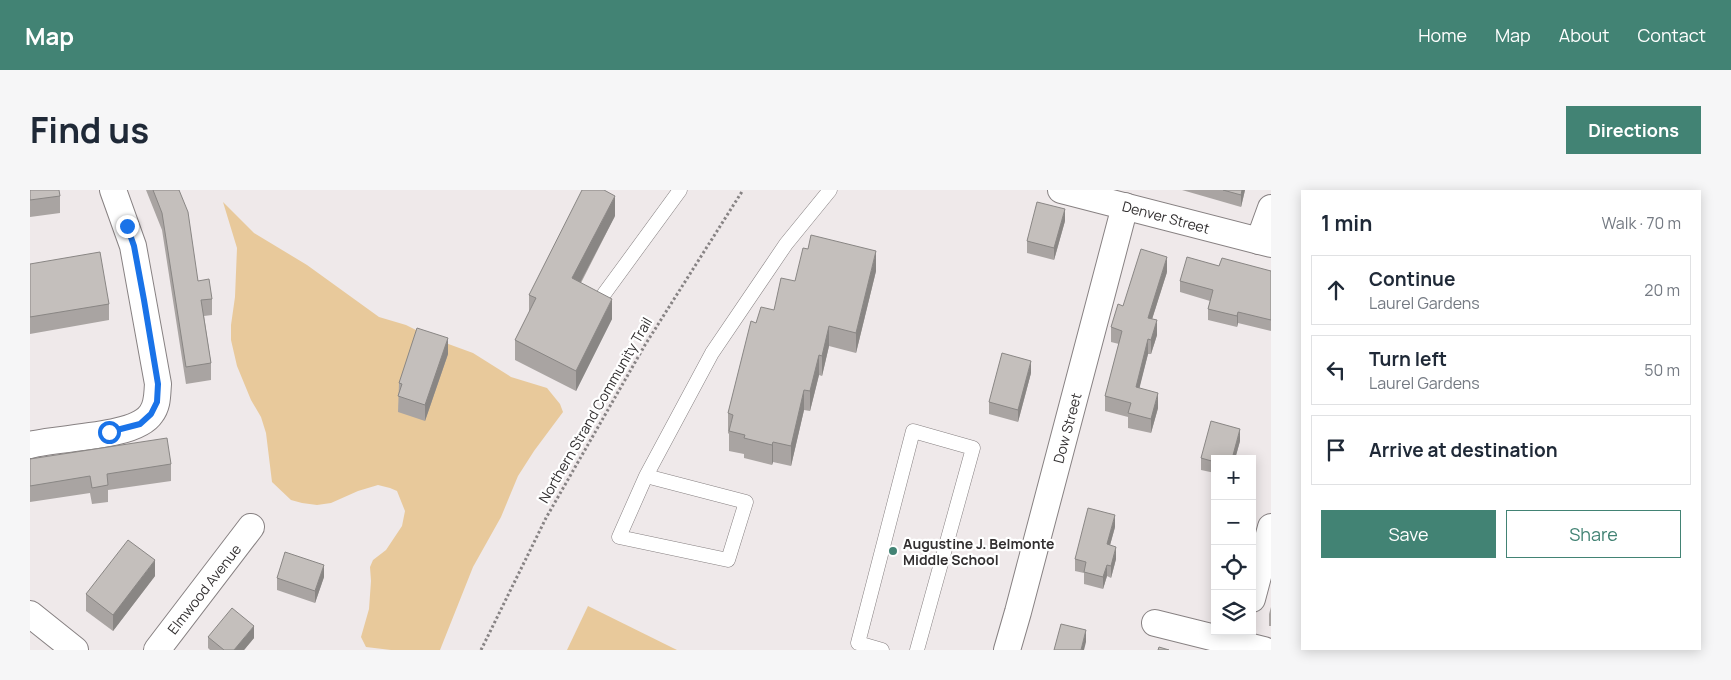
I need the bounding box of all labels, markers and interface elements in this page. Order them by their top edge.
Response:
text: Map [25,19,74,52]
text: Home [1418,23,1467,47]
text: Map [1495,23,1531,47]
text: About [1559,23,1609,47]
text: Contact [1637,23,1706,47]
text: Find us [30,106,149,154]
button: Directions [1566,106,1701,154]
street label: Denver Street [1120,196,1212,238]
text: 1 min [1321,209,1372,237]
text: Walk · 70 m [1602,212,1681,234]
route end [116,215,139,238]
text: Continue [1369,266,1455,292]
icon: ahead [1322,276,1350,304]
text: 20 m [1644,279,1680,301]
text: Laurel Gardens [1369,292,1480,314]
street label: Northern Strand Community Trail [534,314,656,506]
text: Turn left [1369,346,1447,372]
icon: left [1322,356,1350,384]
text: 50 m [1644,359,1680,381]
text: Laurel Gardens [1369,372,1480,394]
street label: Dow Street [1048,390,1086,465]
route start [98,421,121,444]
icon: arrive [1322,436,1350,464]
text: Arrive at destination [1369,437,1558,463]
map controls [1211,455,1256,635]
button: + [1211,455,1256,500]
button: − [1211,500,1256,545]
button: Save [1321,510,1496,558]
button: Share [1506,510,1681,558]
place label: Augustine J. Belmonte Middle School [903,534,1055,569]
street label: Elmwood Avenue [163,540,245,638]
marker: Augustine J. Belmonte Middle School [887,545,899,557]
button: locate [1211,545,1256,590]
button: layers [1211,590,1256,635]

